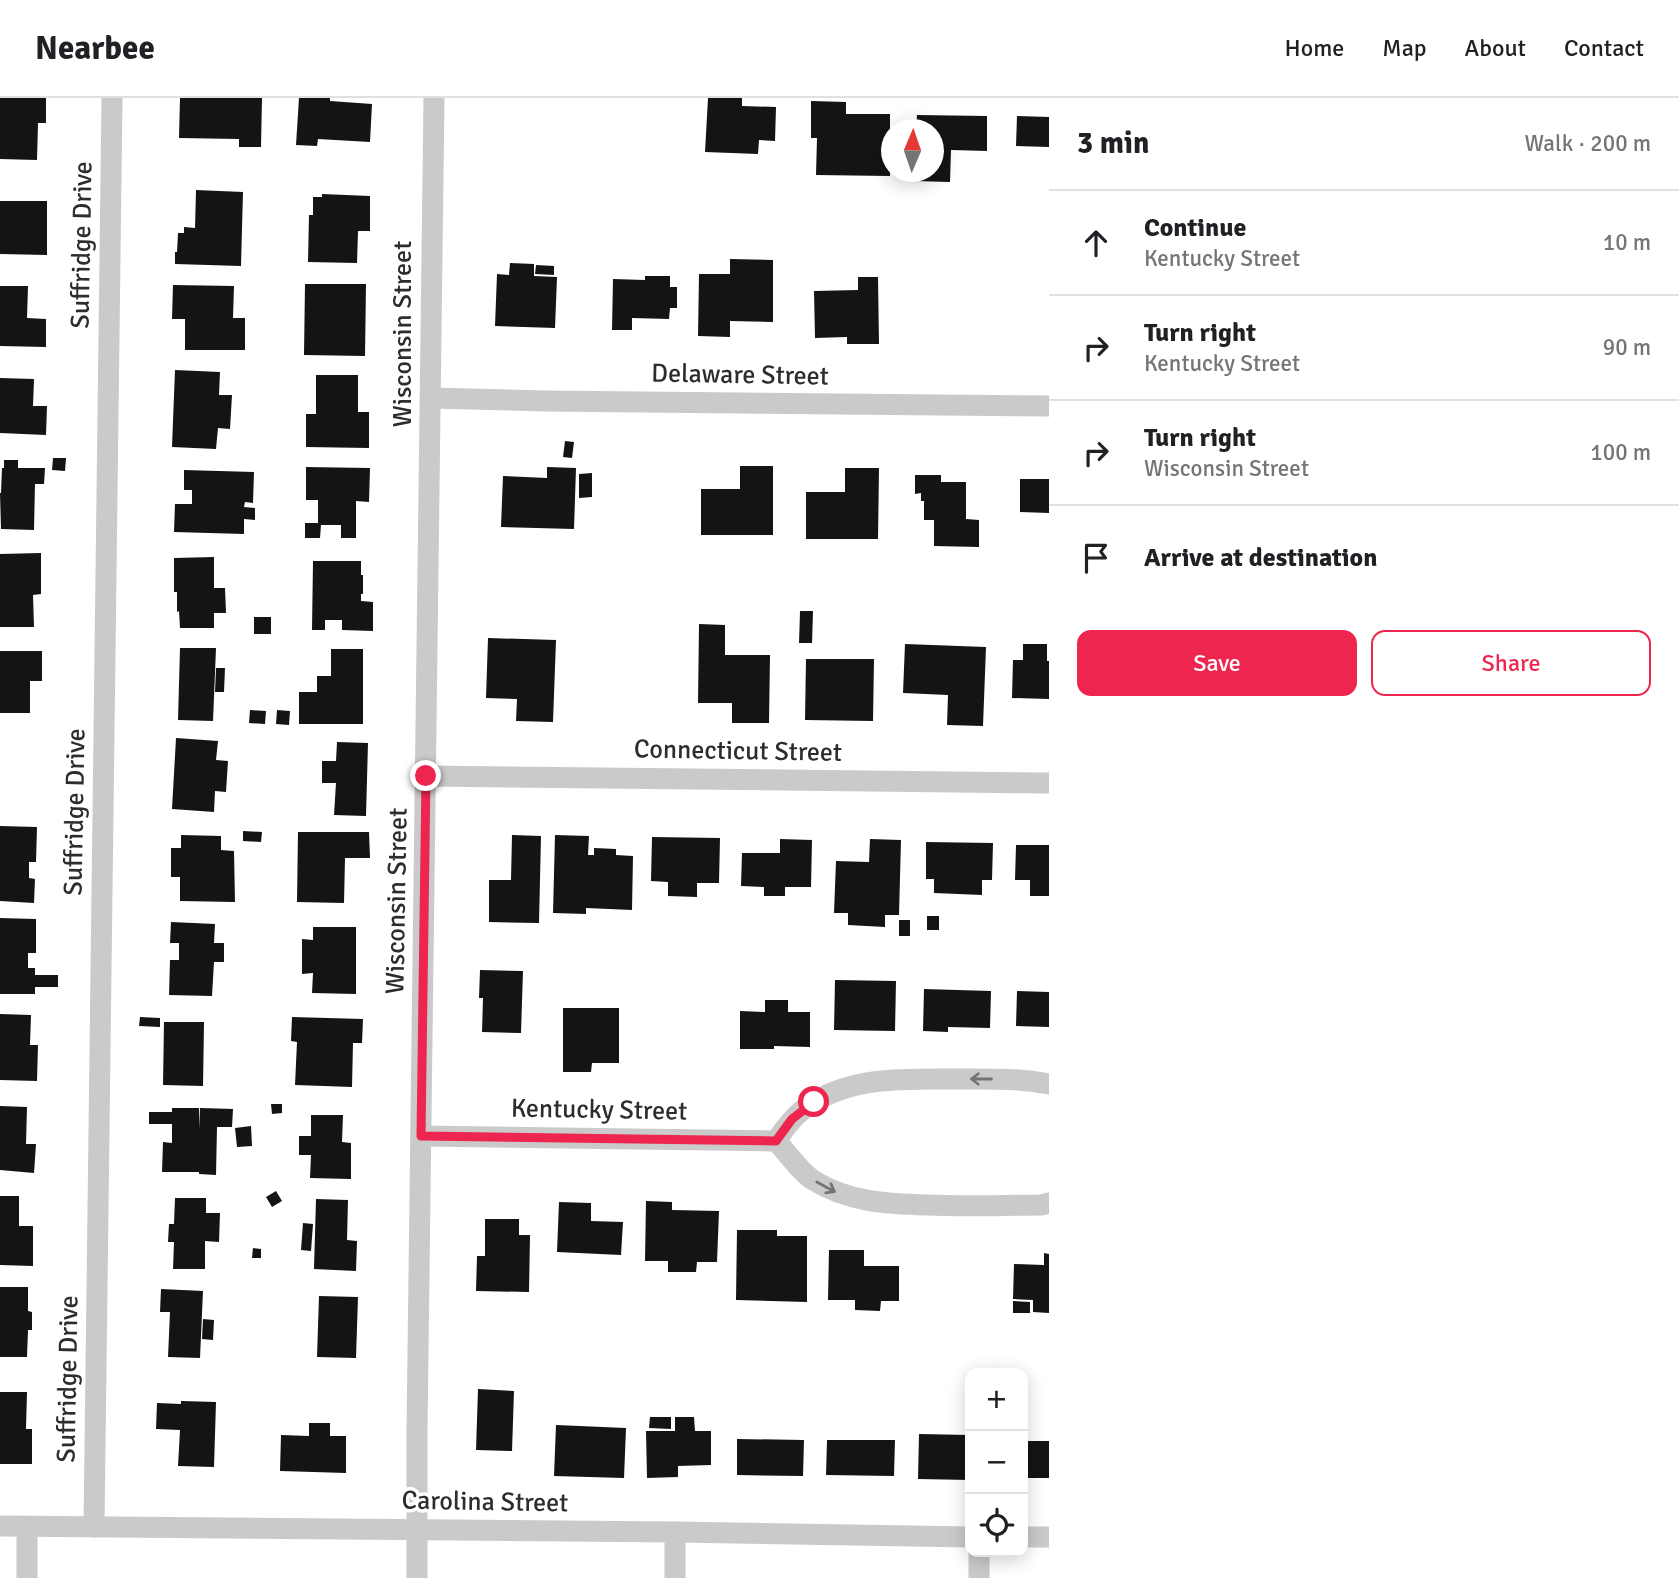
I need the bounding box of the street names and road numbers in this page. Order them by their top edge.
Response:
street label: Suffridge Drive [65,161,99,329]
street label: Wisconsin Street [387,241,419,427]
street label: Delaware Street [651,357,829,393]
street label: Suffridge Drive [58,728,92,896]
street label: Connecticut Street [634,733,842,769]
street label: Wisconsin Street [379,808,415,994]
street label: Kentucky Street [511,1092,687,1128]
street label: Suffridge Drive [51,1295,85,1463]
street label: Carolina Street [401,1485,569,1519]

